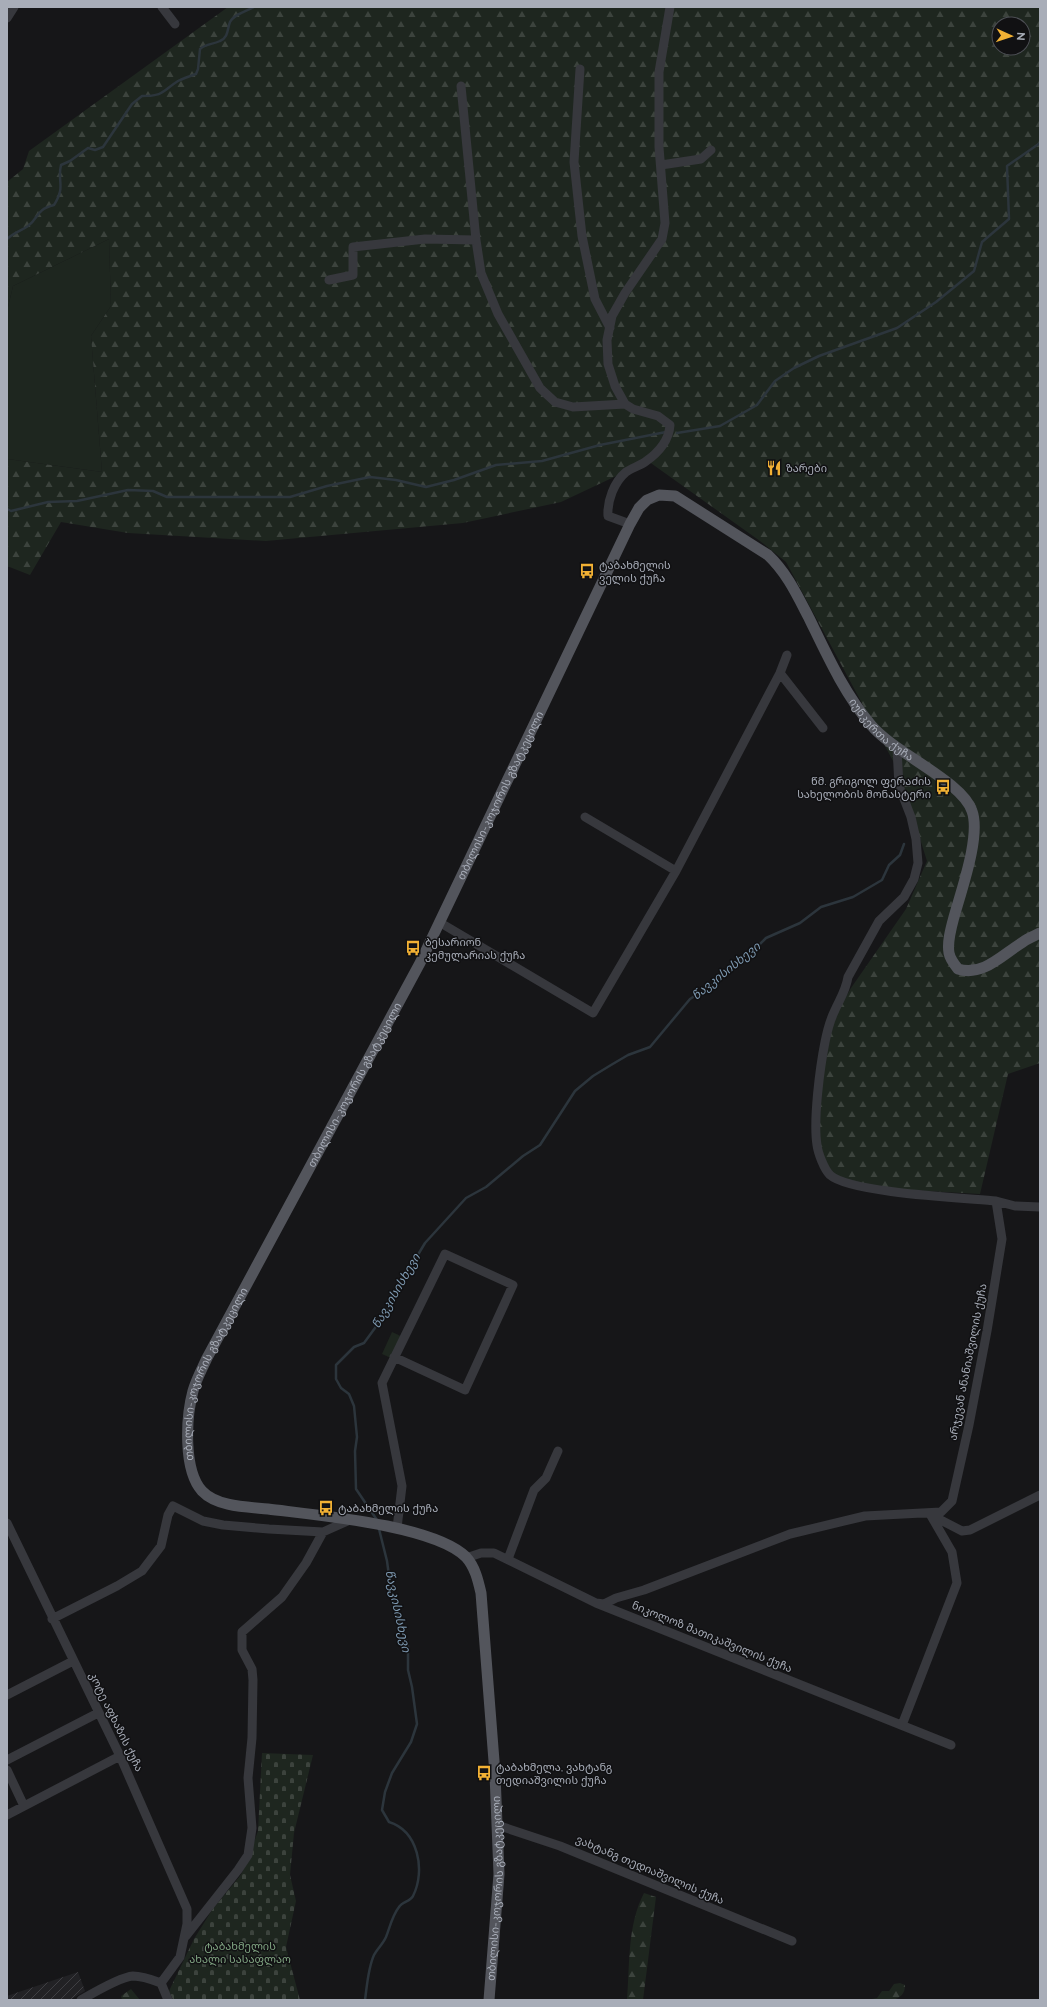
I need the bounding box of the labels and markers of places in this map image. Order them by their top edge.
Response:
restaurant icon: ზარები [765,459,783,477]
place label: ზარები [786,462,827,475]
place label: ტაბახმელის ველის ქუჩა [599,559,671,585]
bus stop icon: ტაბახმელის ველის ქუჩა [578,562,596,580]
place label: წმ. გრიგოლ ფერაძის სახელობის მონასტერი [797,775,931,801]
bus stop icon: წმ. გრიგოლ ფერაძის სახელობის მონასტერი [934,778,952,796]
place label: ბესარიონ კემულარიას ქუჩა [425,936,525,962]
bus stop icon: ბესარიონ კემულარიას ქუჩა [404,939,422,957]
bus stop icon: ტაბახმელის ქუჩა [317,1499,335,1517]
place label: ტაბახმელის ქუჩა [338,1502,438,1515]
place label: ტაბახმელა, ვახტანგ თედიაშვილის ქუჩა [496,1761,612,1787]
bus stop icon: ტაბახმელა, ვახტანგ თედიაშვილის ქუჩა [475,1764,493,1782]

